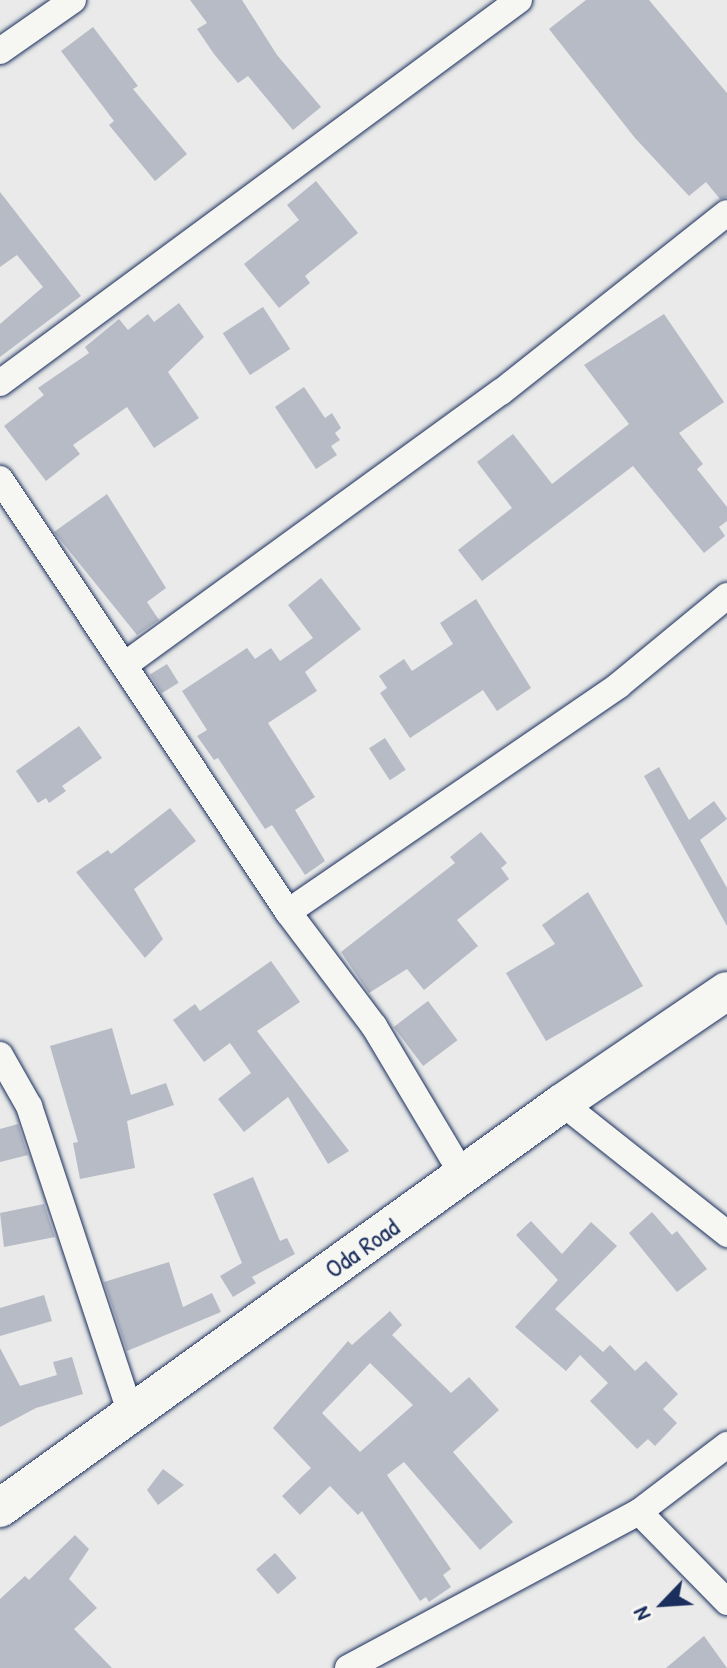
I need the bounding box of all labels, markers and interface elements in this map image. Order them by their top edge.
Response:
street label: Oda Road [319,1211,405,1285]
north arrow [623,1564,703,1644]
text: N [625,1602,657,1626]

